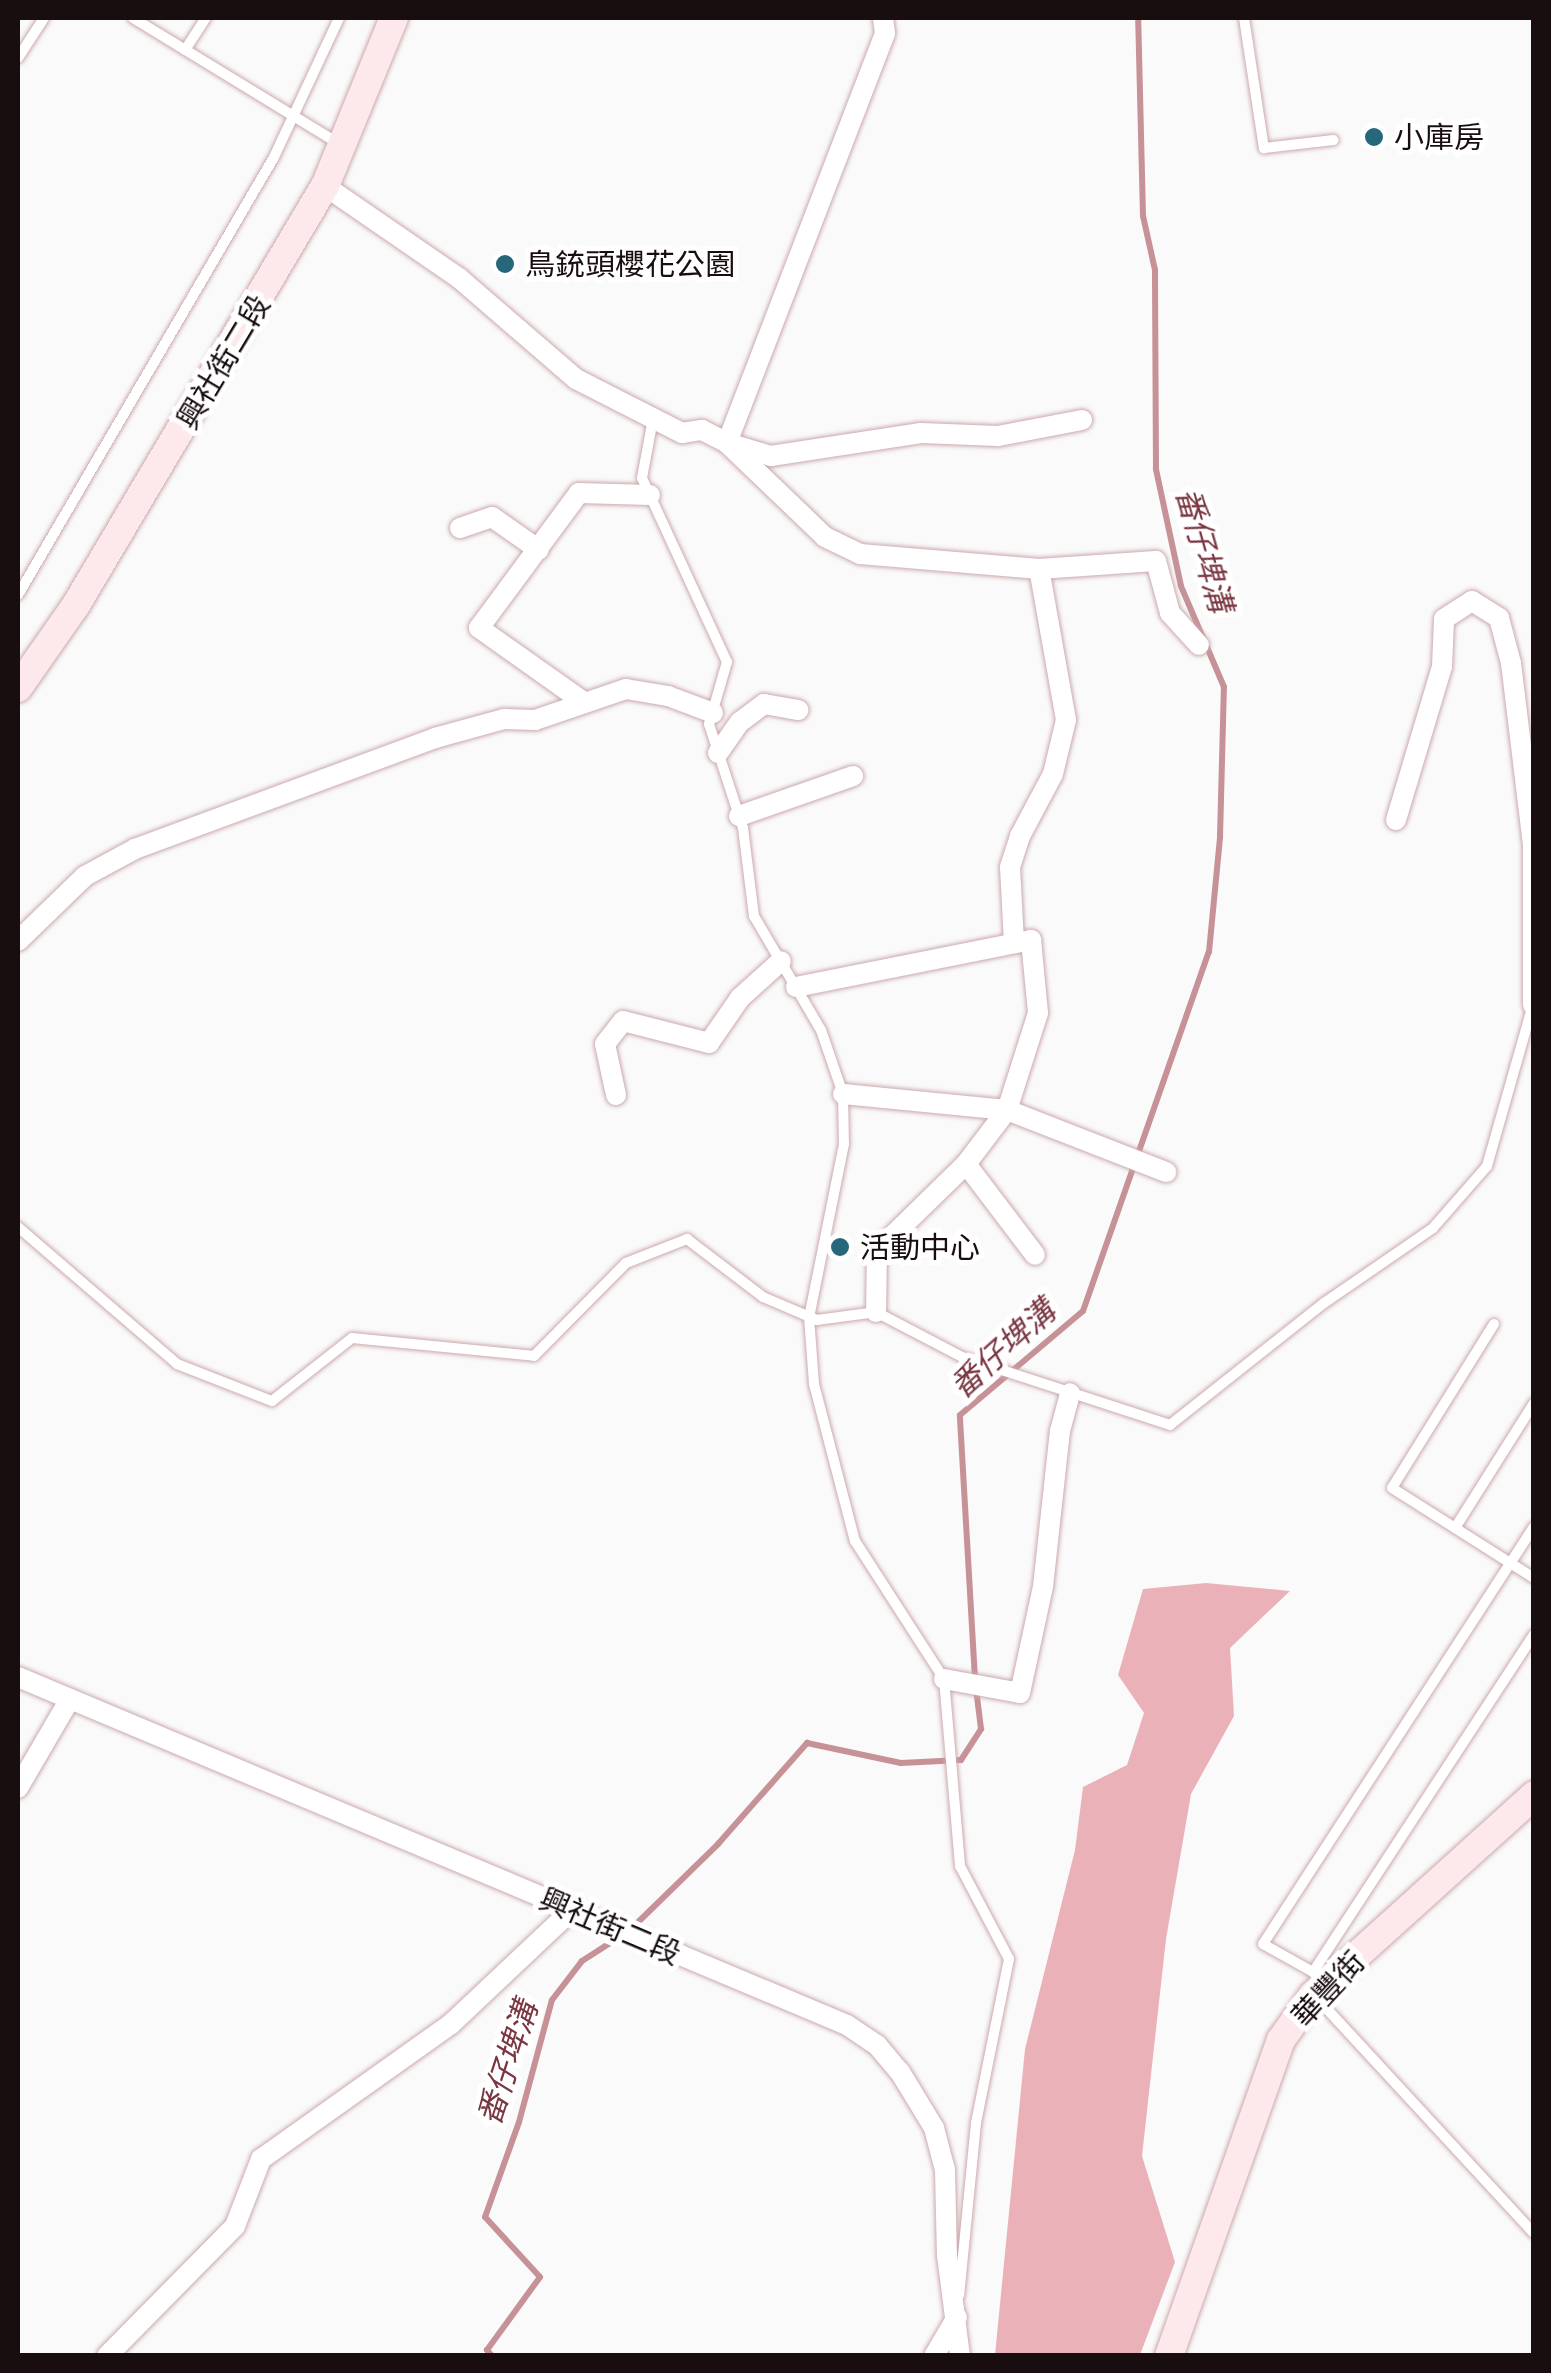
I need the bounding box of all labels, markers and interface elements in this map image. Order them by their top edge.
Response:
place label: 小庫房 [1394,119,1484,155]
marker: 小庫房 [1363,126,1385,148]
place label: 鳥銃頭櫻花公園 [525,246,735,282]
marker: 鳥銃頭櫻花公園 [494,253,516,275]
street label: 興社街二段 [169,288,277,436]
water label: 番仔埤溝 [1168,483,1240,617]
place label: 活動中心 [860,1229,980,1265]
marker: 活動中心 [829,1236,851,1258]
water label: 番仔埤溝 [943,1292,1063,1406]
street label: 興社街二段 [534,1880,686,1972]
street label: 華豐街 [1284,1944,1372,2034]
water label: 番仔埤溝 [470,1996,546,2130]

